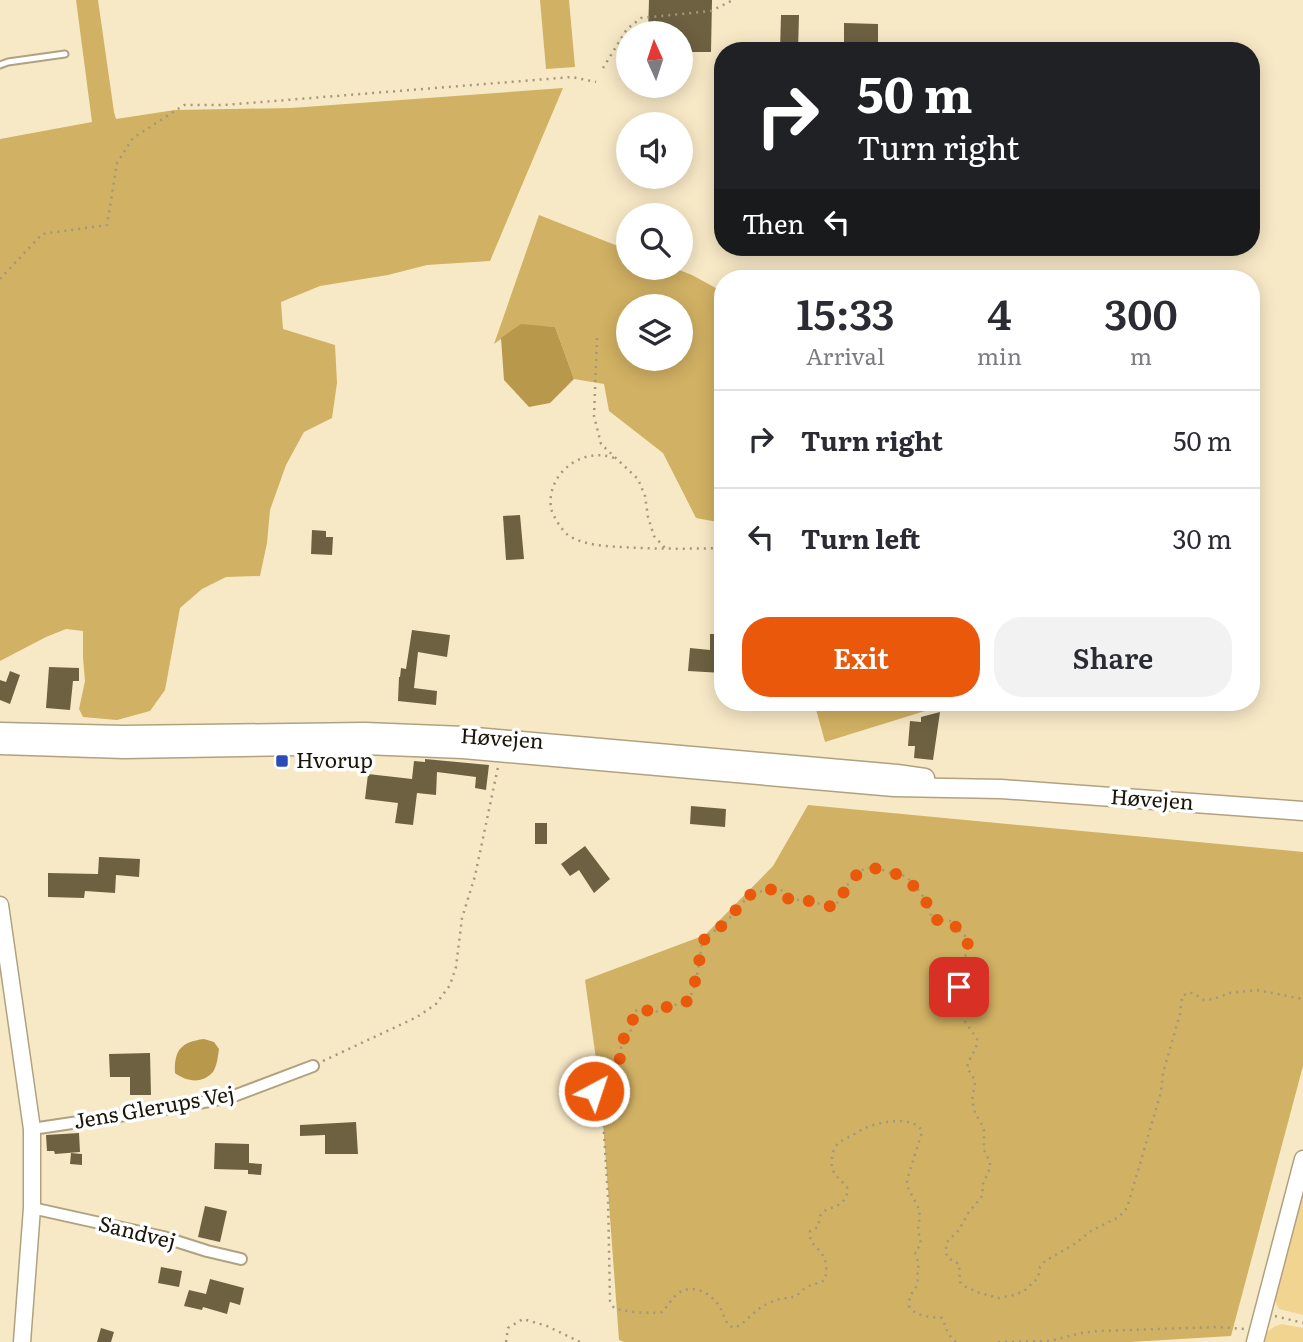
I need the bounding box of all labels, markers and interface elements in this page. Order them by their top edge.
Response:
north arrow [616,21,693,98]
map controls [616,21,693,371]
text: 50 m [857,55,973,128]
icon: right [742,70,833,161]
button: sound [616,112,693,189]
text: Turn right [857,122,1019,170]
button: search [616,203,693,280]
text: Then [742,203,804,242]
icon: left [818,203,856,241]
text: 15:33 [796,281,895,343]
text: 4 [987,281,1012,343]
text: 300 [1104,281,1178,343]
button: layers [616,294,693,371]
text: Arrival [806,338,885,372]
text: min [977,338,1022,372]
text: m [1130,338,1152,372]
icon: right [742,420,780,458]
text: Turn right [801,420,943,459]
text: 50 m [1173,420,1232,459]
icon: left [742,518,780,556]
text: Turn left [801,518,920,557]
text: 30 m [1172,518,1232,557]
button: Exit [742,617,980,697]
button: Share [994,617,1232,697]
street label: Høvejen [460,718,545,755]
place label: Hvorup [296,743,373,774]
marker: Hvorup [274,753,290,769]
street label: Høvejen [1110,779,1195,816]
pin [929,957,989,1017]
icon: arrive [940,968,978,1006]
position arrow [557,1054,631,1128]
street label: Jens Glerups Vej [71,1076,236,1135]
street label: Sandvej [96,1206,180,1255]

